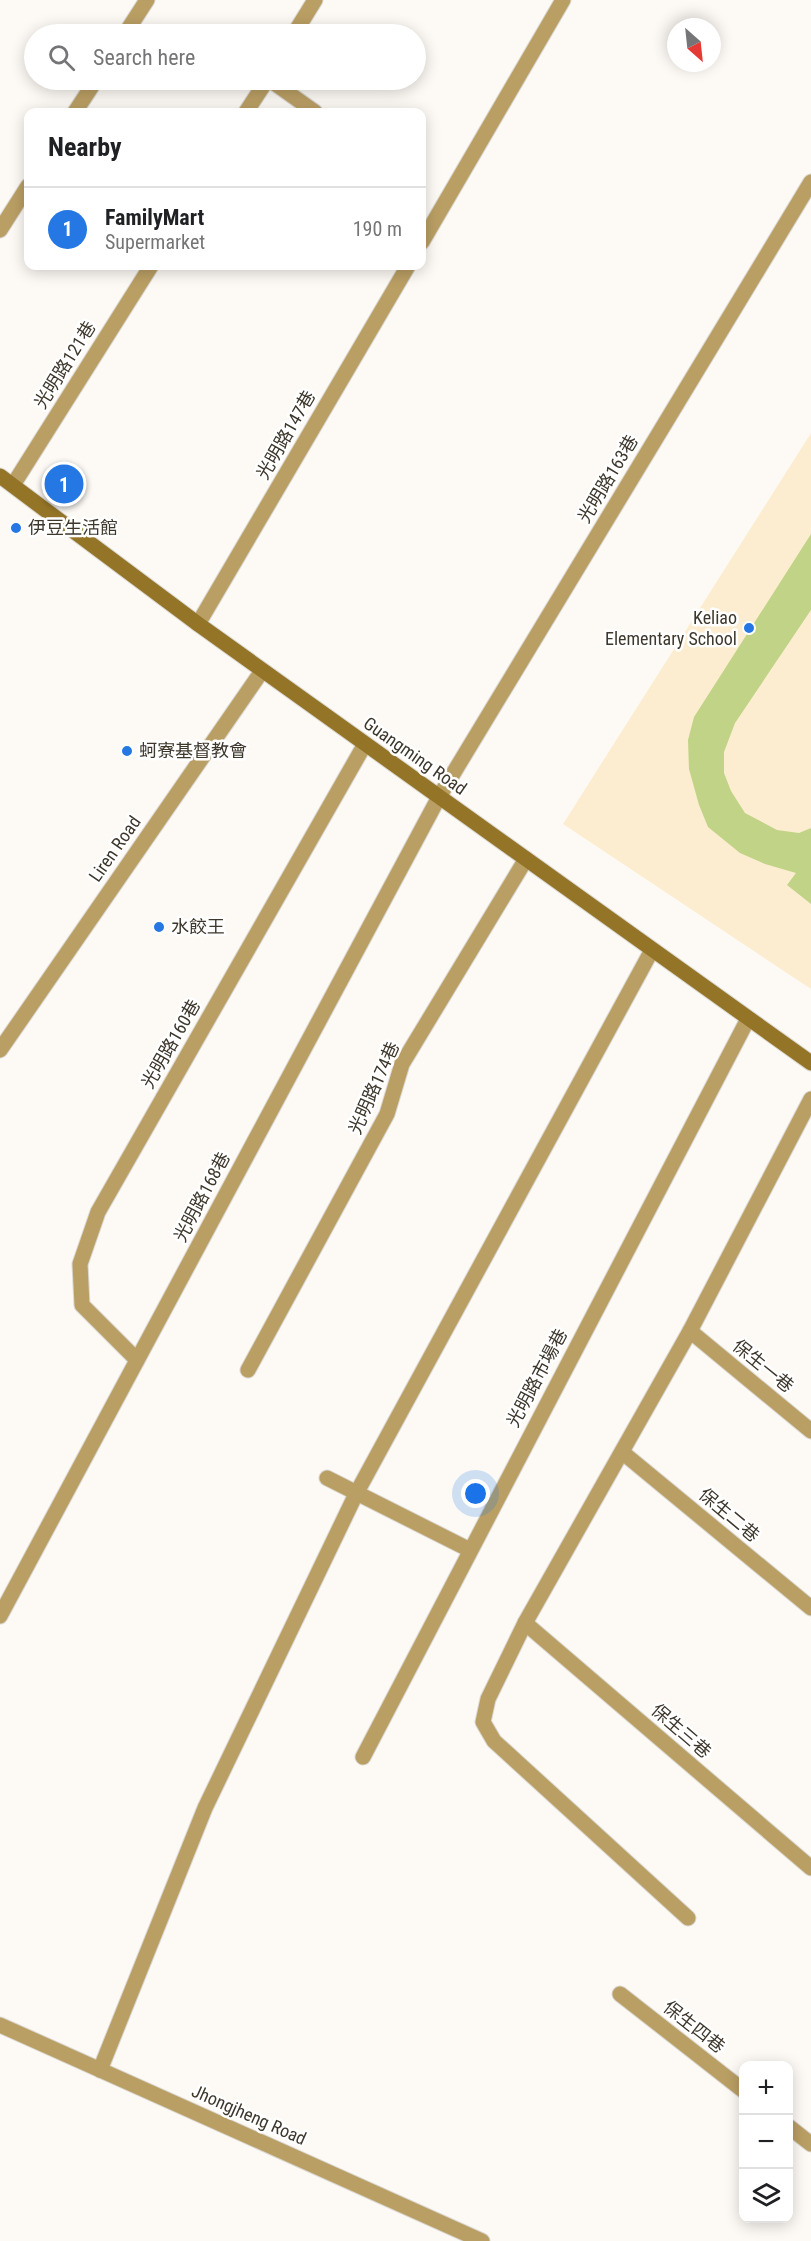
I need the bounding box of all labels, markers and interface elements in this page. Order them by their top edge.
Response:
north arrow [667,18,721,72]
search box [24,24,426,90]
icon: search [45,41,78,74]
text: Search here [93,45,195,70]
text: Nearby [48,132,122,162]
text: FamilyMart [105,205,204,230]
text: 1 [62,217,73,241]
text: 190 m [353,217,402,241]
text: Supermarket [105,230,205,254]
street label: 光明路121巷 [30,317,100,412]
street label: 光明路147巷 [252,387,319,483]
street label: 光明路163巷 [573,431,642,526]
pin: 1 [44,462,84,506]
place label: 伊豆生活館 [28,517,118,538]
marker: 伊豆生活館 [9,521,23,535]
place label: Keliao Elementary School [605,607,737,649]
marker: Keliao Elementary School [742,621,756,635]
street label: Guangming Road [360,712,471,799]
place label: 蚵寮基督教會 [139,740,247,761]
marker: 蚵寮基督教會 [120,744,134,758]
street label: Liren Road [84,812,145,886]
place label: 水餃王 [171,916,225,937]
marker: 水餃王 [152,920,166,934]
street label: 光明路160巷 [137,996,204,1092]
street label: 光明路174巷 [344,1038,403,1137]
street label: 光明路168巷 [169,1148,234,1245]
street label: 光明路市場巷 [502,1325,571,1430]
street label: 保生一巷 [729,1335,798,1396]
your location [461,1479,490,1508]
street label: 保生二巷 [695,1483,764,1546]
street label: 保生三巷 [647,1699,715,1762]
street label: 保生四巷 [659,1996,729,2057]
map controls [739,2061,793,2223]
button: + [739,2061,793,2115]
street label: Jhongjheng Road [189,2080,310,2149]
button: − [739,2115,793,2169]
button: layers [739,2169,793,2223]

